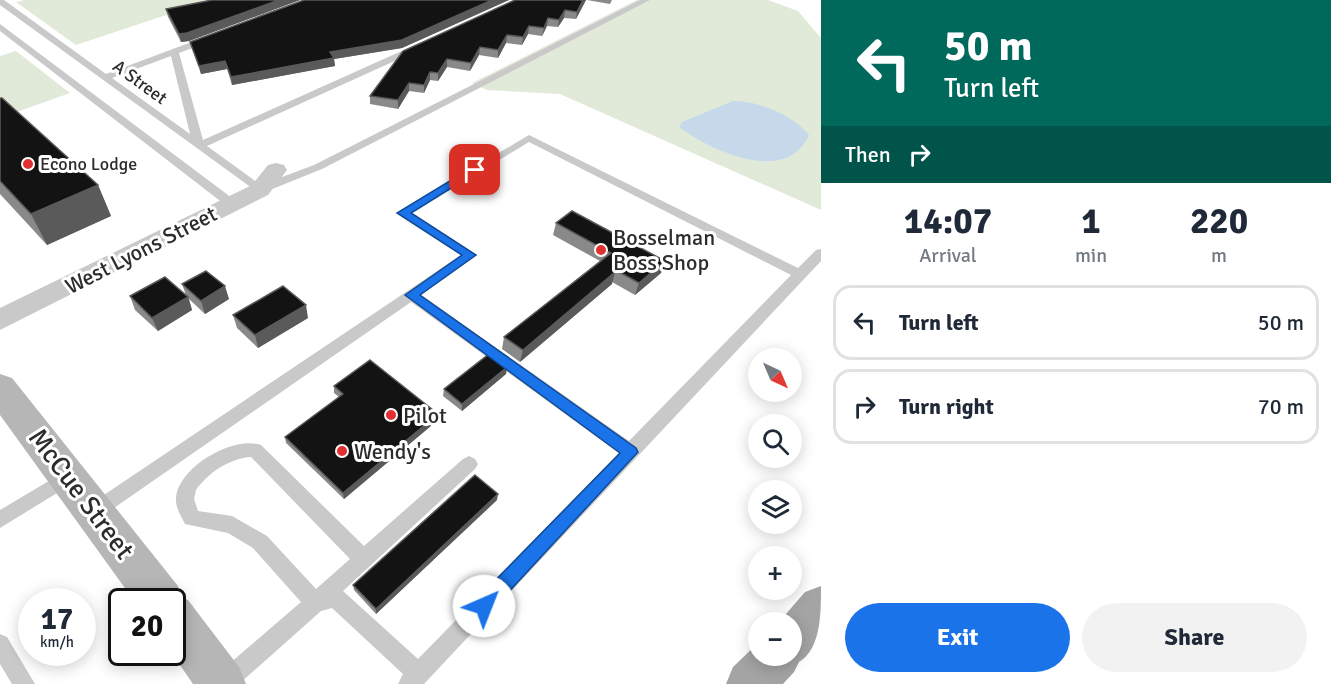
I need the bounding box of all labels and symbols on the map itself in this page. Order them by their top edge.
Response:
street label: A Street [109,55,171,109]
pin [449,144,500,195]
place label: Econo Lodge [40,153,137,175]
marker: Econo Lodge [21,157,35,171]
street label: West Lyons Street [61,200,222,300]
place label: Bosselman Boss Shop [613,224,715,276]
marker: Bosselman Boss Shop [594,243,608,257]
north arrow [748,348,802,402]
place label: Pilot [403,402,447,429]
marker: Pilot [384,408,398,422]
street label: McCue Street [21,422,141,566]
place label: Wendy's [354,438,431,465]
marker: Wendy's [335,444,349,458]
position arrow [452,574,516,638]
speed limit sign: 20 [108,588,186,666]

